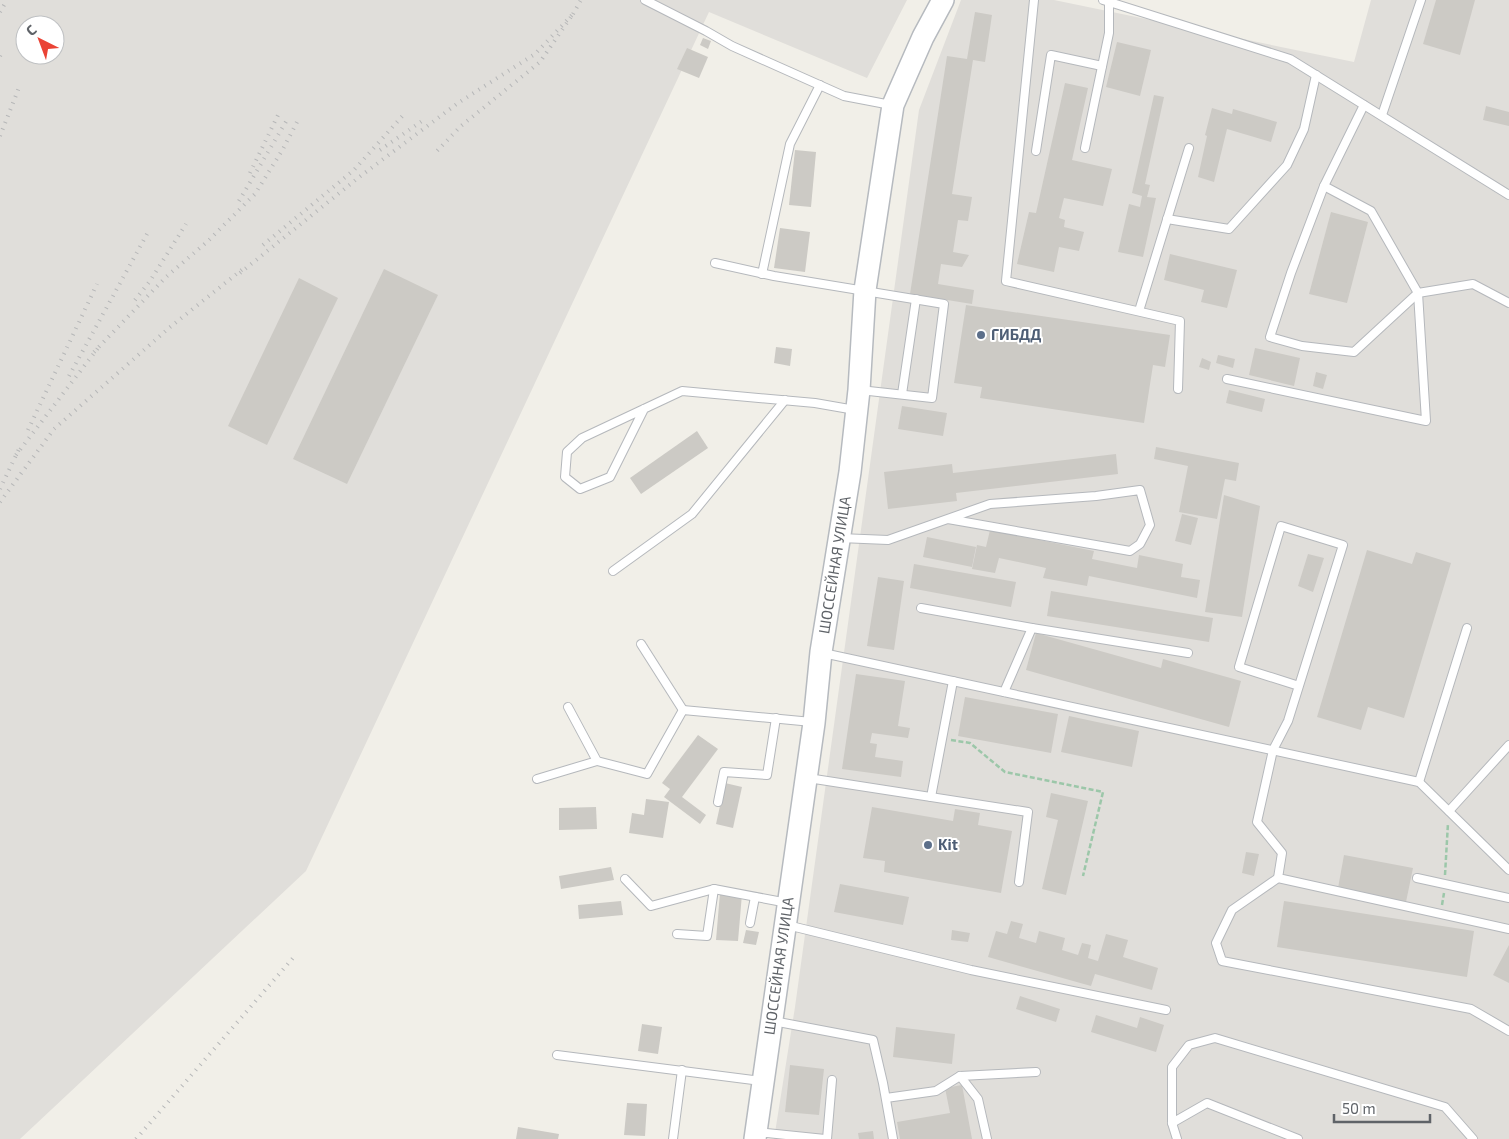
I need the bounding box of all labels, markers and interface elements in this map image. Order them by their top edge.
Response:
north arrow [15,15,65,65]
text: С [22,21,40,39]
place label: ГИБДД [991,325,1041,343]
marker: ГИБДД [975,329,987,341]
street label: ШОССЕЙНАЯ УЛИЦА [814,494,854,635]
place label: Kit [938,835,958,853]
marker: Kit [922,839,934,851]
street label: ШОССЕЙНАЯ УЛИЦА [759,895,797,1036]
scale bar [1334,1092,1430,1124]
text: 50 m [1342,1099,1376,1117]

